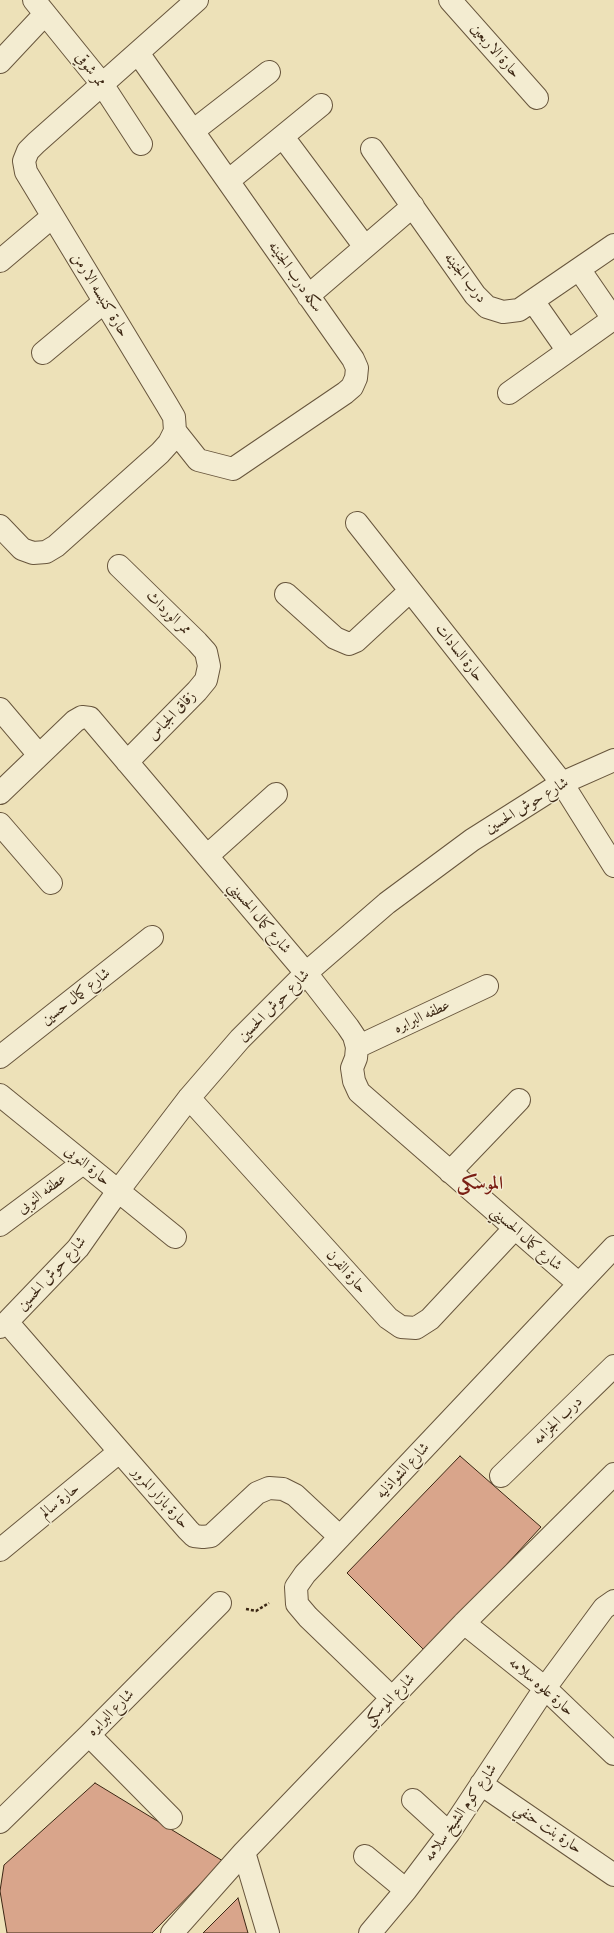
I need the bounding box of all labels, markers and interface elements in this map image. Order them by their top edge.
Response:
street label: حارة الاربعين [466,20,524,82]
street label: ممر شوقي [71,49,109,91]
street label: سكه درب الجنينه [264,238,326,316]
street label: درب الجنينه [440,249,490,307]
street label: حارة كنيسه الارمن [68,250,132,340]
street label: ممر الورداث [142,587,194,639]
street label: حارة السادات [431,620,487,686]
street label: زقاق الجباس [144,688,200,744]
street label: شارع حوش الحسين [482,774,572,838]
street label: شارع كمال الحسيني [224,878,294,958]
street label: شارع كمال حسين [38,964,114,1030]
street label: شارع حوش الحسين [234,966,314,1046]
street label: عطفه البرابره [391,996,453,1038]
street label: حارة النوبى [60,1142,114,1190]
street label: عطفه النوبى [14,1170,70,1218]
district label: الموسكى [457,1173,503,1195]
street label: شارع كمال الحسيني [487,1203,565,1275]
street label: شارع حوش الحسين [14,1233,90,1315]
street label: حارة الفرن [322,1247,370,1297]
street label: درب الجزامه [529,1393,587,1449]
street label: شارع الشواذليه [372,1439,434,1503]
street label: حارة بازار المرور [127,1463,193,1533]
street label: حارة سالم [37,1480,83,1522]
street label: حارة علوه سلامه [505,1654,577,1720]
street label: شارع الموسكي [361,1670,419,1730]
street label: شارع البرابره [84,1686,138,1740]
street label: شارع كوم الشيخ سلامه [421,1761,501,1865]
street label: حارة بنت حنفي [511,1800,585,1858]

